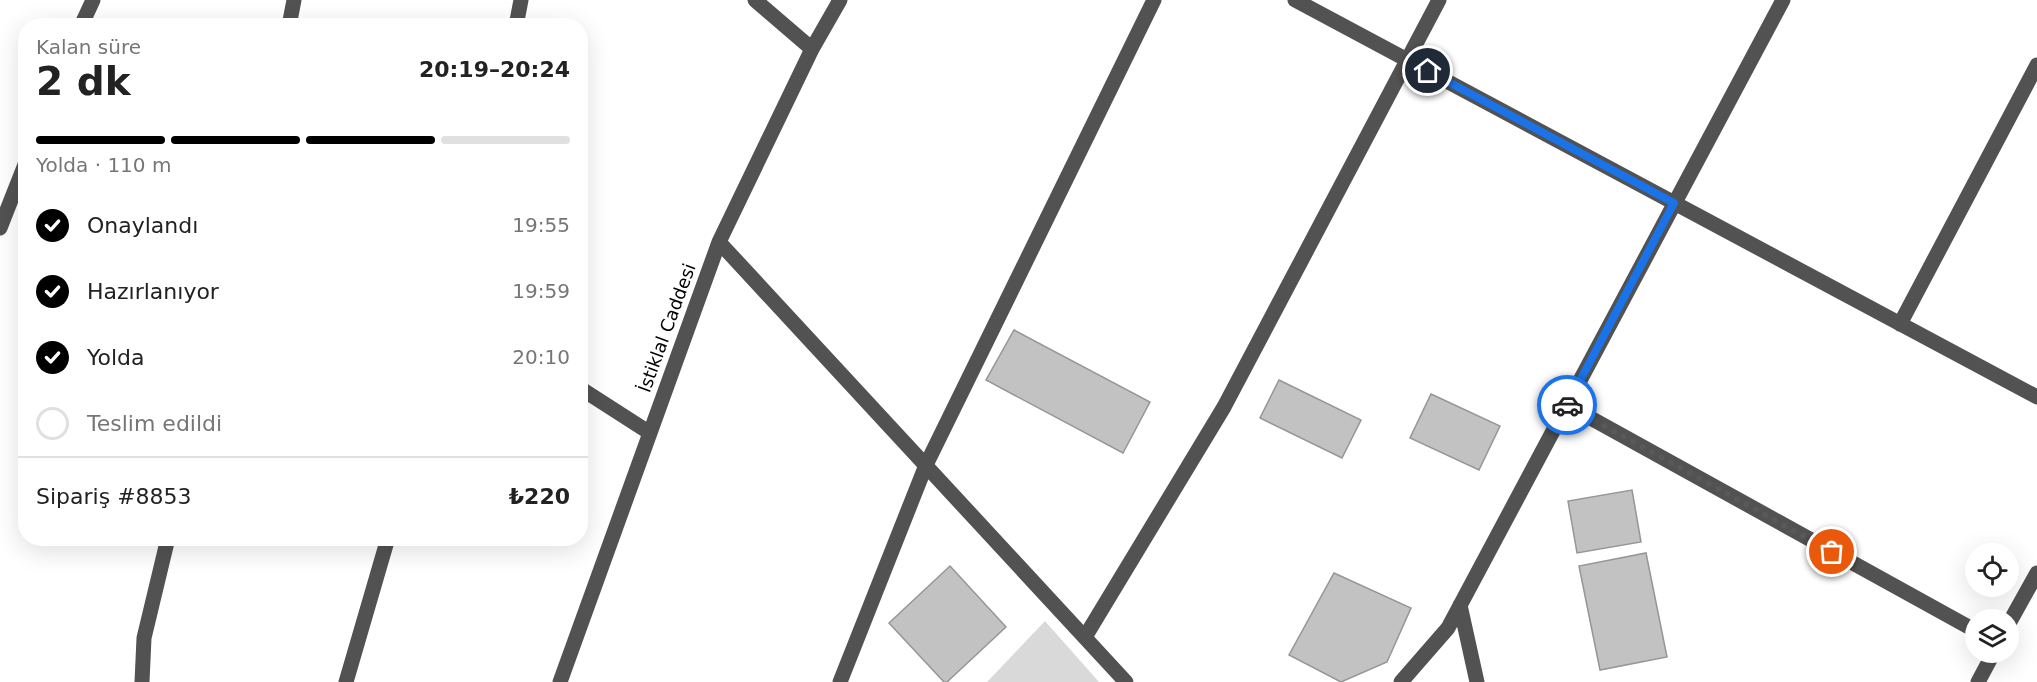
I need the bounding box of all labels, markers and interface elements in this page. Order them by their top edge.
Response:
text: Kalan süre [36,35,141,59]
pin [1402,45,1453,96]
icon: home [1411,54,1444,87]
text: 20:19–20:24 [419,57,570,82]
text: 2 dk [36,59,131,104]
text: Yolda · 110 m [36,153,171,177]
icon: check [36,209,69,242]
text: Onaylandı [87,213,198,238]
text: 19:55 [512,213,570,237]
street label: İstiklal Caddesi [633,260,700,395]
icon: check [36,275,69,308]
text: Hazırlanıyor [87,279,219,304]
text: 19:59 [512,279,570,303]
icon: check [36,341,69,374]
text: Yolda [87,345,145,370]
text: 20:10 [512,345,570,369]
courier [1537,375,1597,435]
icon: car [1551,389,1584,422]
text: Teslim edildi [87,411,222,436]
text: Sipariş #8853 [36,484,192,509]
text: ₺220 [509,484,570,509]
pin [1806,526,1857,577]
icon: bag [1815,535,1848,568]
map controls [1965,543,2019,663]
button: locate [1965,543,2019,597]
button: layers [1965,609,2019,663]

